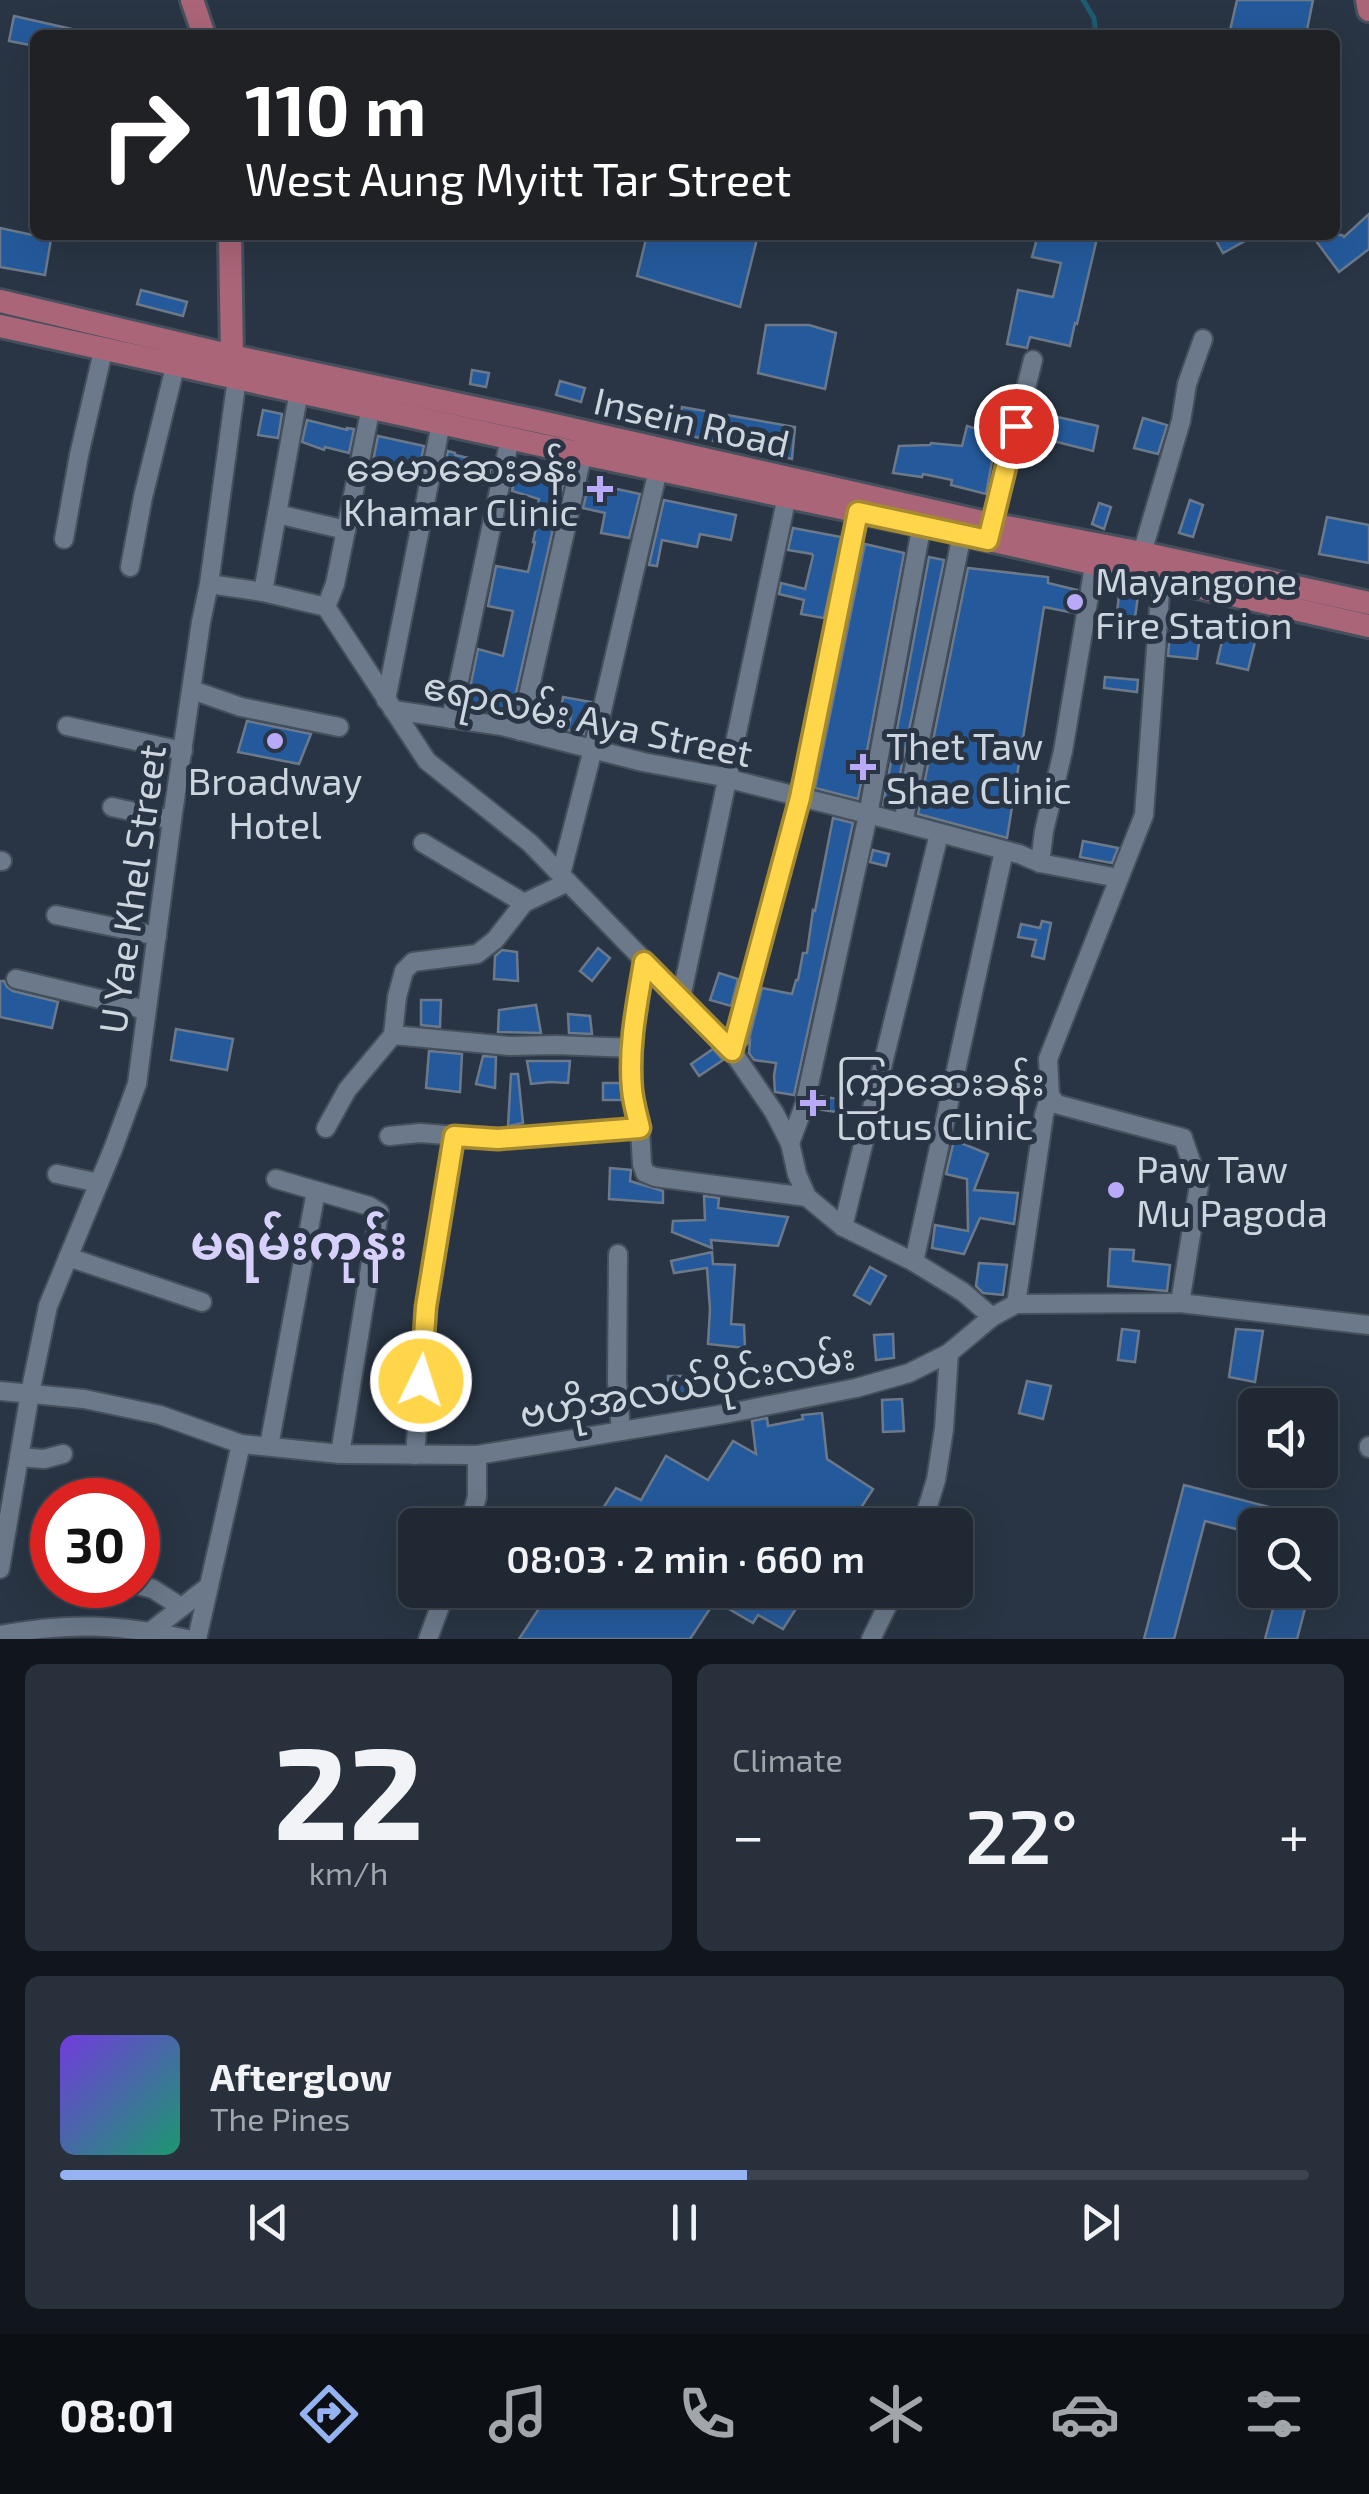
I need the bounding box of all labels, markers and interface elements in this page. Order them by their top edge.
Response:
text: 110 m [245,66,426,150]
icon: right [80,70,210,200]
text: West Aung Myitt Tar Street [245,151,791,205]
street label: Insein Road [590,376,794,466]
pin [974,384,1059,469]
icon: arrive [989,399,1044,454]
place label: ခေမာဆေးခန်း Khamar Clinic [343,443,578,534]
marker: ခေမာဆေးခန်း Khamar Clinic [587,476,613,502]
place label: Mayangone Fire Station [1095,557,1297,647]
marker: Mayangone Fire Station [1064,591,1086,613]
street label: ဧရာလမ်း Aya Street [417,660,757,785]
place label: Thet Taw Shae Clinic [886,722,1072,812]
marker: Broadway Hotel [264,730,286,752]
street label: U Yae Khel Street [88,742,174,1036]
marker: Thet Taw Shae Clinic [850,754,876,780]
place label: Broadway Hotel [188,757,362,847]
place label: ကြာဆေးခန်း Lotus Clinic [836,1057,1045,1148]
marker: ကြာဆေးခန်း Lotus Clinic [800,1090,826,1116]
place label: Paw Taw Mu Pagoda [1136,1145,1328,1235]
marker: Paw Taw Mu Pagoda [1105,1179,1127,1201]
district label: မရမ်းကုန်း [190,1211,408,1283]
position arrow [369,1329,473,1433]
street label: ဗဟိုအလယ်ပိုင်းလမ်း [516,1331,860,1446]
map controls [1238,1388,1338,1608]
button: sound [1238,1388,1338,1488]
speed limit sign: 30 [30,1478,160,1608]
button: search [1238,1508,1338,1608]
text: 08:03 · 2 min · 660 m [506,1535,865,1581]
text: 22 [273,1710,424,1866]
text: Climate [732,1740,843,1778]
text: 22° [965,1789,1078,1879]
text: − [732,1801,764,1867]
text: + [1279,1801,1309,1867]
text: km/h [309,1853,388,1891]
text: Afterglow [210,2053,392,2099]
text: The Pines [210,2099,350,2137]
icon: previous [241,2195,296,2250]
icon: pause [657,2195,712,2250]
icon: next [1073,2195,1128,2250]
icon: directions [294,2379,364,2449]
icon: music [483,2379,553,2449]
icon: phone [672,2379,742,2449]
icon: climate [861,2379,931,2449]
icon: car [1050,2379,1120,2449]
icon: filters [1239,2379,1309,2449]
text: 08:01 [60,2387,175,2441]

